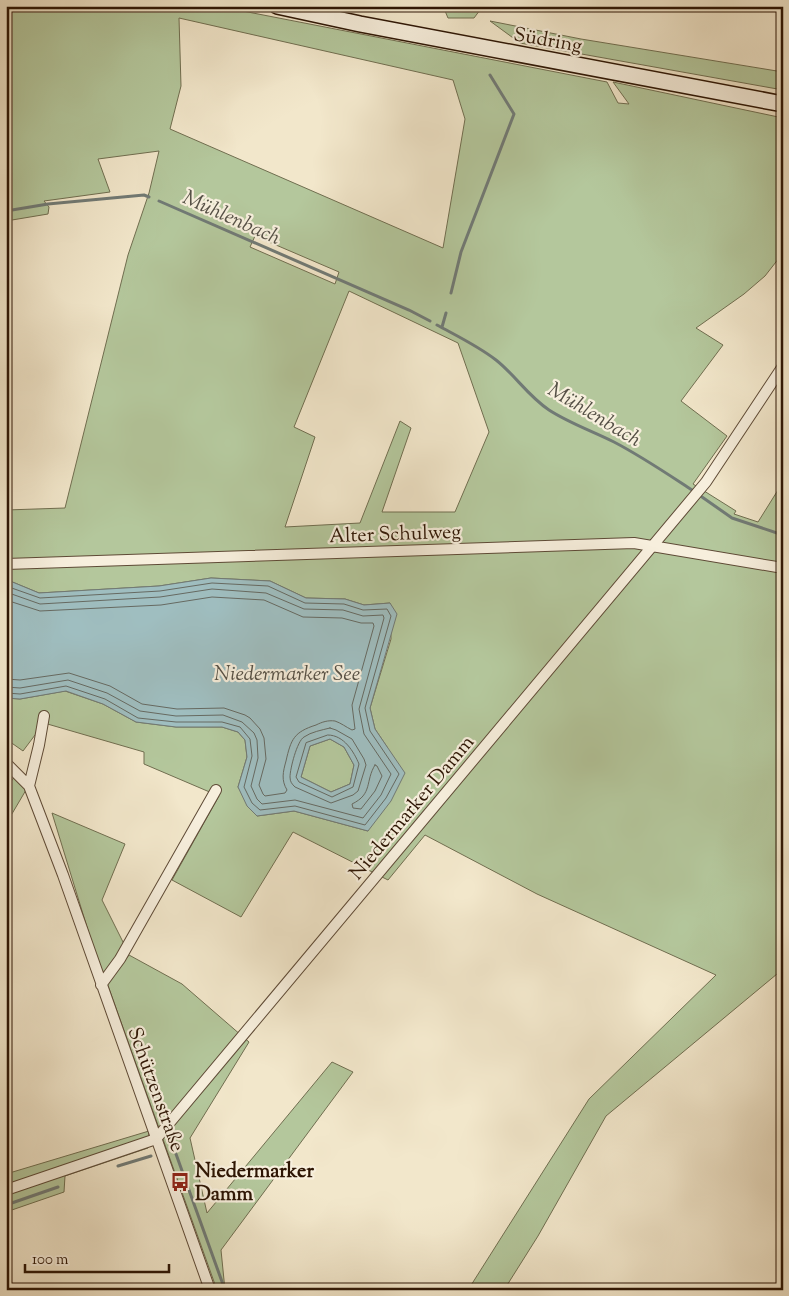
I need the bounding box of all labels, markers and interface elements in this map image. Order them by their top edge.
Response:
street label: Südring [511,21,584,62]
water label: Mühlenbach [177,184,285,254]
water label: Mühlenbach [541,376,647,456]
street label: Alter Schulweg [328,519,462,552]
water label: Niedermarker See [214,660,360,690]
street label: Niedermarker Damm [344,729,483,887]
street label: Schützenstraße [119,1023,191,1156]
place label: Niedermarker Damm [195,1158,314,1210]
bus stop icon: Niedermarker Damm [169,1171,191,1193]
scale bar [25,1241,169,1273]
text: 100 m [32,1250,69,1271]

